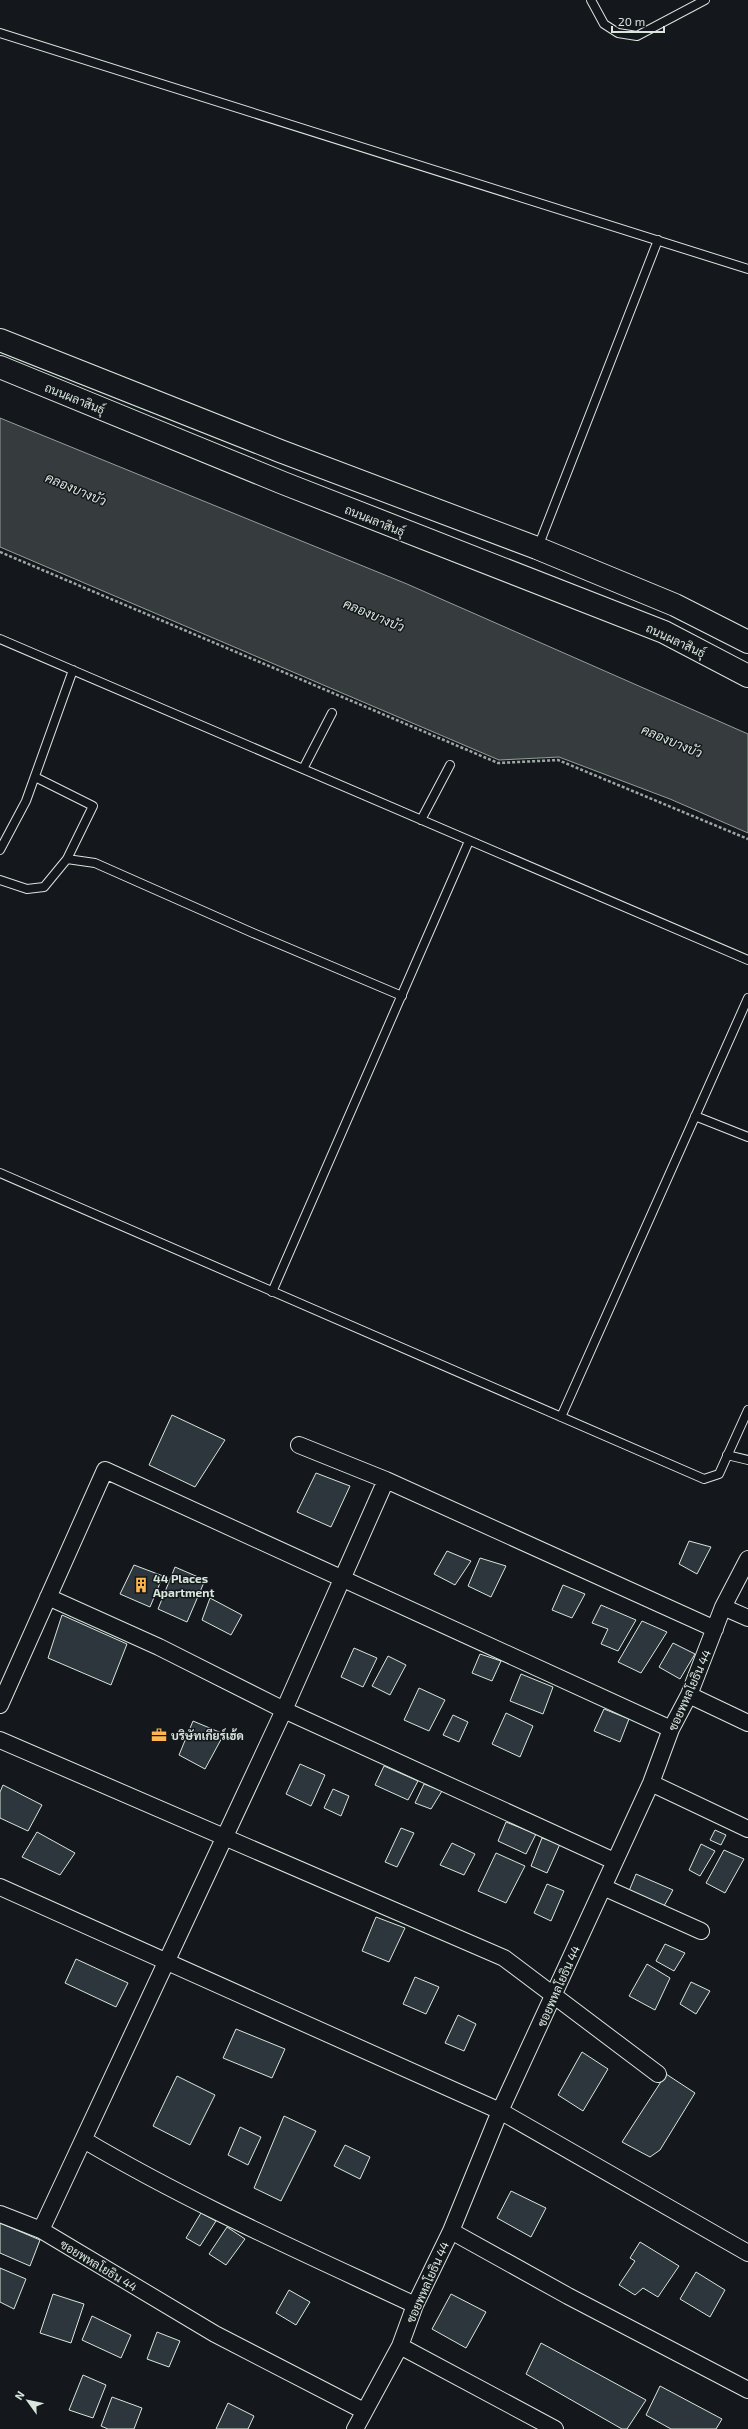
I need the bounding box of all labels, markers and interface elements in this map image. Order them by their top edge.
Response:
scale bar [612,8,664,34]
text: 20 m [618,14,645,28]
street label: ถนนผลาสินธุ์ [42,380,108,419]
water label: คลองบางบัว [43,469,109,509]
street label: ถนนผลาสินธุ์ [342,502,408,541]
water label: คลองบางบัว [341,595,407,635]
street label: ถนนผลาสินธุ์ [643,620,708,663]
water label: คลองบางบัว [639,721,705,761]
place label: 44 Places Apartment [153,1571,214,1599]
building icon: 44 Places Apartment [132,1576,150,1594]
street label: ซอยพหลโยธิน 44 [665,1647,713,1733]
office icon: บริษัทเกียร์เฮ้ด [150,1726,168,1744]
place label: บริษัทเกียร์เฮ้ด [171,1728,244,1742]
street label: ซอยพหลโยธิน 44 [534,1943,582,2029]
street label: ซอยพหลโยธิน 44 [58,2236,140,2294]
street label: ซอยพหลโยธิน 44 [403,2239,451,2325]
north arrow [8,2381,48,2421]
text: N [12,2388,27,2402]

